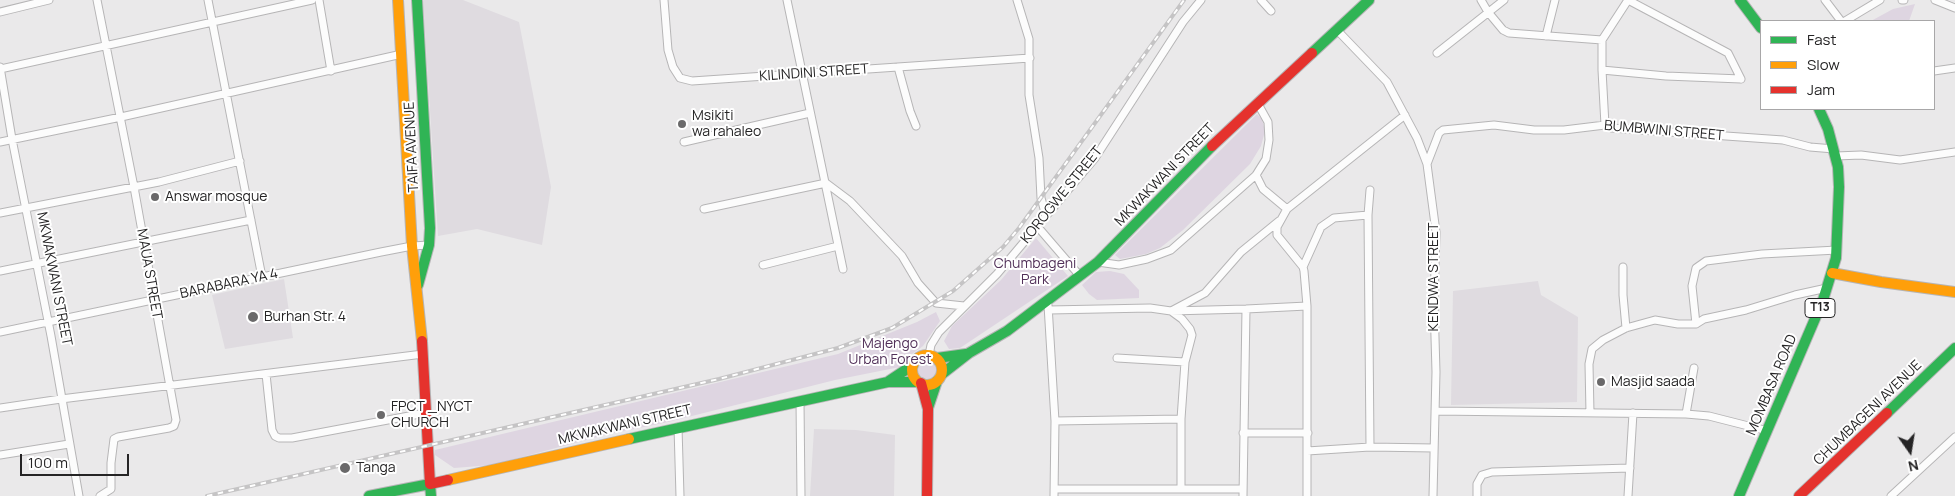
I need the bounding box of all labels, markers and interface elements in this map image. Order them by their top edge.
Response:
legend [1760,20,1935,110]
text: Fast [1807,29,1836,50]
text: Slow [1807,54,1840,75]
street label: KILINDINI STREET [759,61,869,85]
text: Jam [1807,79,1835,100]
street label: TAIFA AVENUE [401,101,423,193]
place label: Msikiti wa rahaleo [692,108,761,140]
street label: BUMBWINI STREET [1603,117,1725,145]
marker: Msikiti wa rahaleo [676,118,688,130]
street label: MKWAKWANI STREET [1112,120,1218,230]
street label: KOROGWE STREET [1018,143,1106,247]
place label: Answar mosque [165,189,267,205]
marker: Answar mosque [149,191,161,203]
street label: MKWAKWANI STREET [33,211,75,347]
street label: KENDWA STREET [1426,223,1442,331]
street label: MAUA STREET [133,227,165,321]
park label: Chumbageni Park [994,256,1076,288]
street label: BARABARA YA 4 [178,265,280,303]
road number: T13 [1805,298,1835,318]
place label: Burhan Str. 4 [264,309,346,325]
marker: Burhan Str. 4 [246,310,260,324]
street label: MOMBASA ROAD [1743,332,1801,438]
park label: Majengo Urban Forest [848,336,932,368]
street label: CHUMBAGENI AVENUE [1811,357,1925,469]
place label: Masjid saada [1611,374,1695,390]
marker: Masjid saada [1595,376,1607,388]
place label: FPCT _NYCT CHURCH [391,399,472,432]
street label: MKWAKWANI STREET [557,402,693,448]
marker: FPCT _NYCT CHURCH [375,409,387,421]
north arrow [1885,426,1935,476]
scale bar [22,444,131,476]
text: 100 m [28,452,68,473]
place label: Tanga [356,460,396,476]
marker: Tanga [338,461,352,475]

